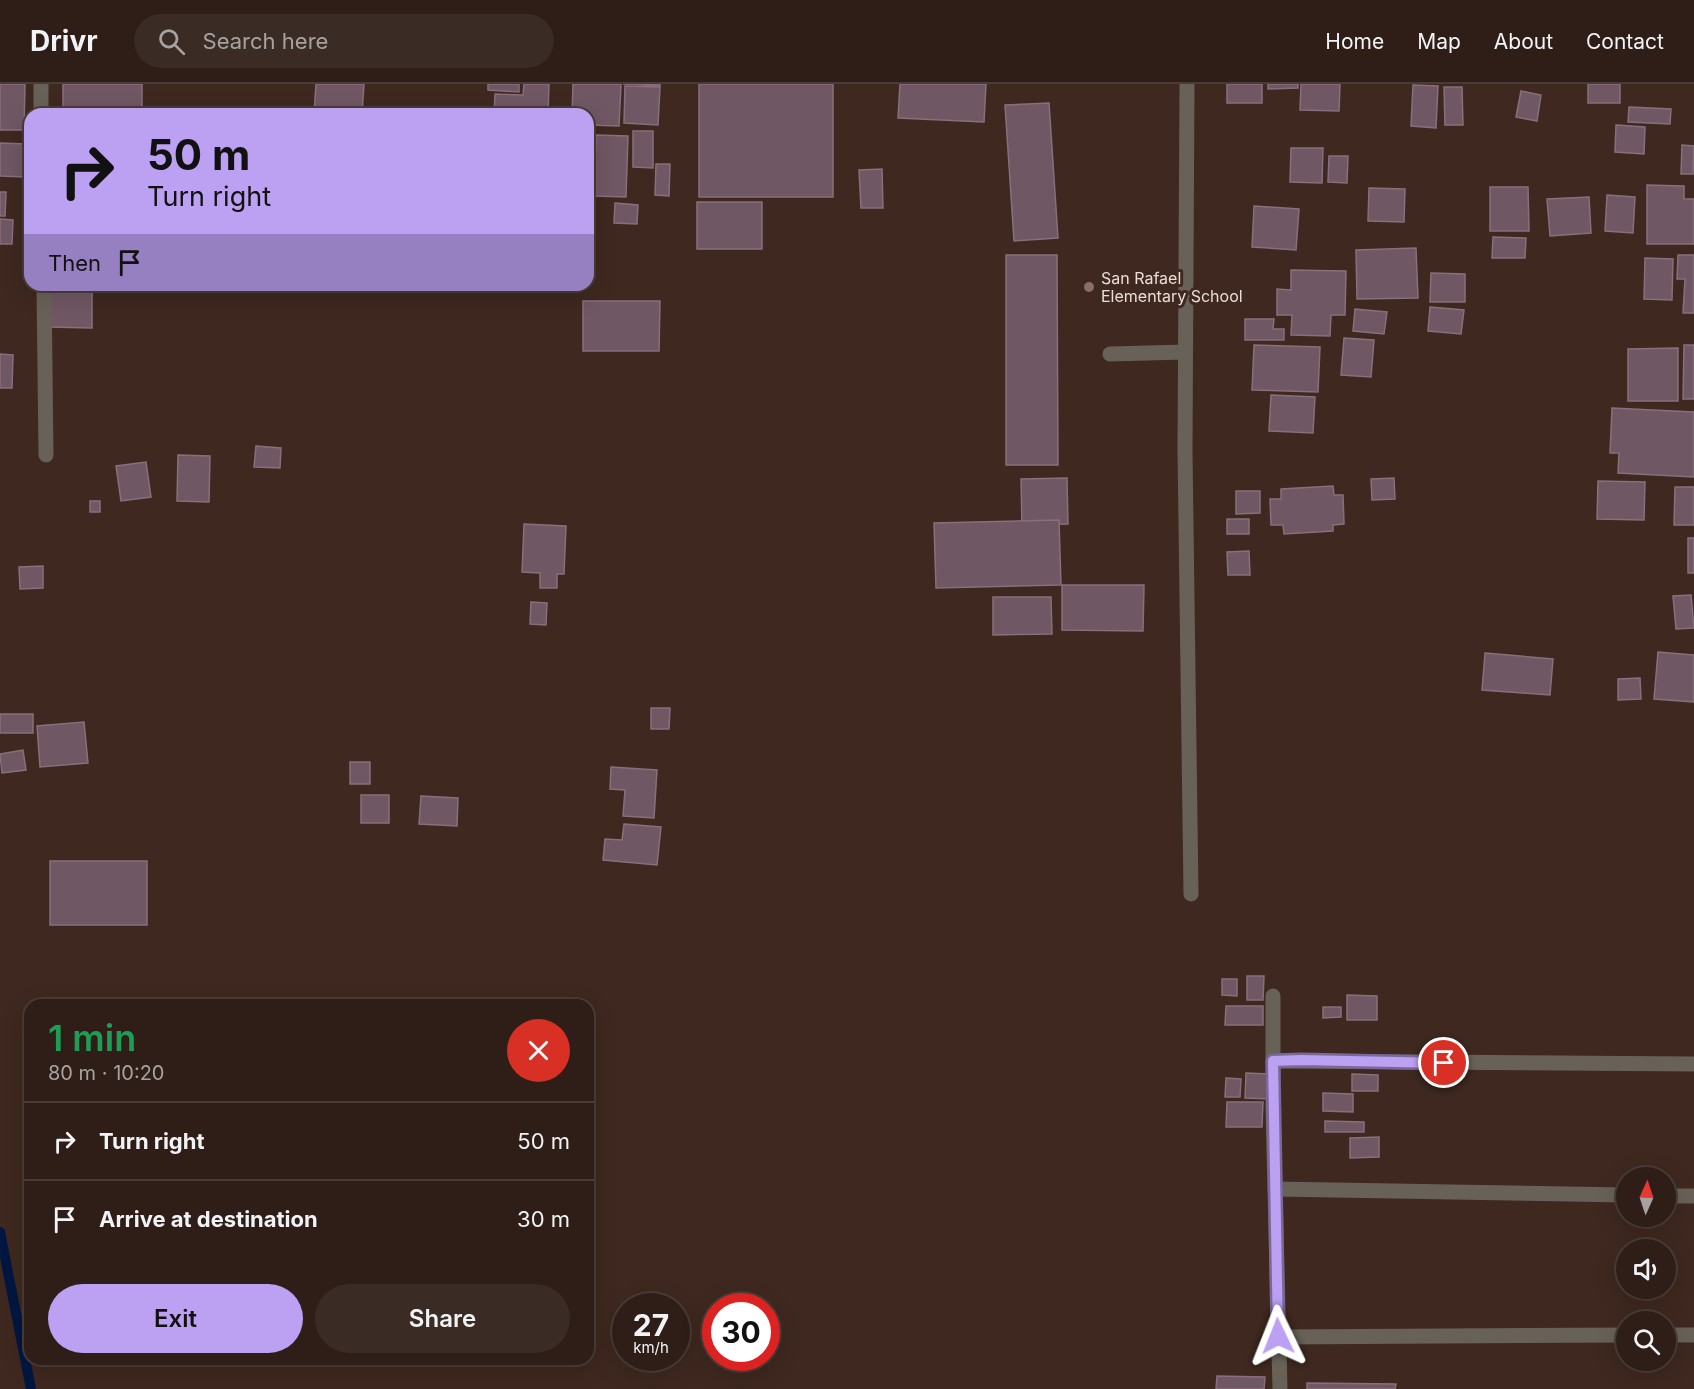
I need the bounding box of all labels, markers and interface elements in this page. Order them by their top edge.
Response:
search box [134,14,554,68]
text: Drivr [30,24,98,58]
icon: search [155,25,188,58]
text: Search here [203,28,328,54]
text: Home [1325,29,1384,54]
text: Map [1417,29,1461,54]
text: About [1494,29,1553,54]
text: Contact [1586,29,1664,54]
text: 50 m [147,129,250,180]
icon: right [48,132,126,210]
text: Turn right [147,180,271,213]
icon: arrive [113,246,146,279]
text: Then [48,250,101,276]
place label: San Rafael Elementary School [1101,268,1243,306]
marker: San Rafael Elementary School [1082,280,1096,294]
text: 1 min [48,1016,136,1060]
button: close [507,1019,570,1082]
pin [1418,1037,1469,1088]
icon: arrive [1427,1046,1460,1079]
text: 80 m · 10:20 [48,1061,164,1085]
icon: right [48,1125,81,1158]
text: Turn right [99,1128,205,1154]
text: 50 m [517,1128,570,1154]
north arrow [1616,1167,1676,1227]
map controls [1616,1167,1676,1371]
icon: arrive [48,1203,81,1236]
text: Arrive at destination [99,1206,318,1232]
text: 30 m [517,1206,570,1232]
button: sound [1616,1239,1676,1299]
button: Exit [48,1284,303,1353]
button: Share [315,1284,570,1353]
speed limit sign: 30 [702,1293,780,1371]
position arrow [1246,1304,1310,1368]
text: 27 [633,1307,669,1343]
button: search [1616,1311,1676,1371]
text: km/h [633,1338,669,1357]

